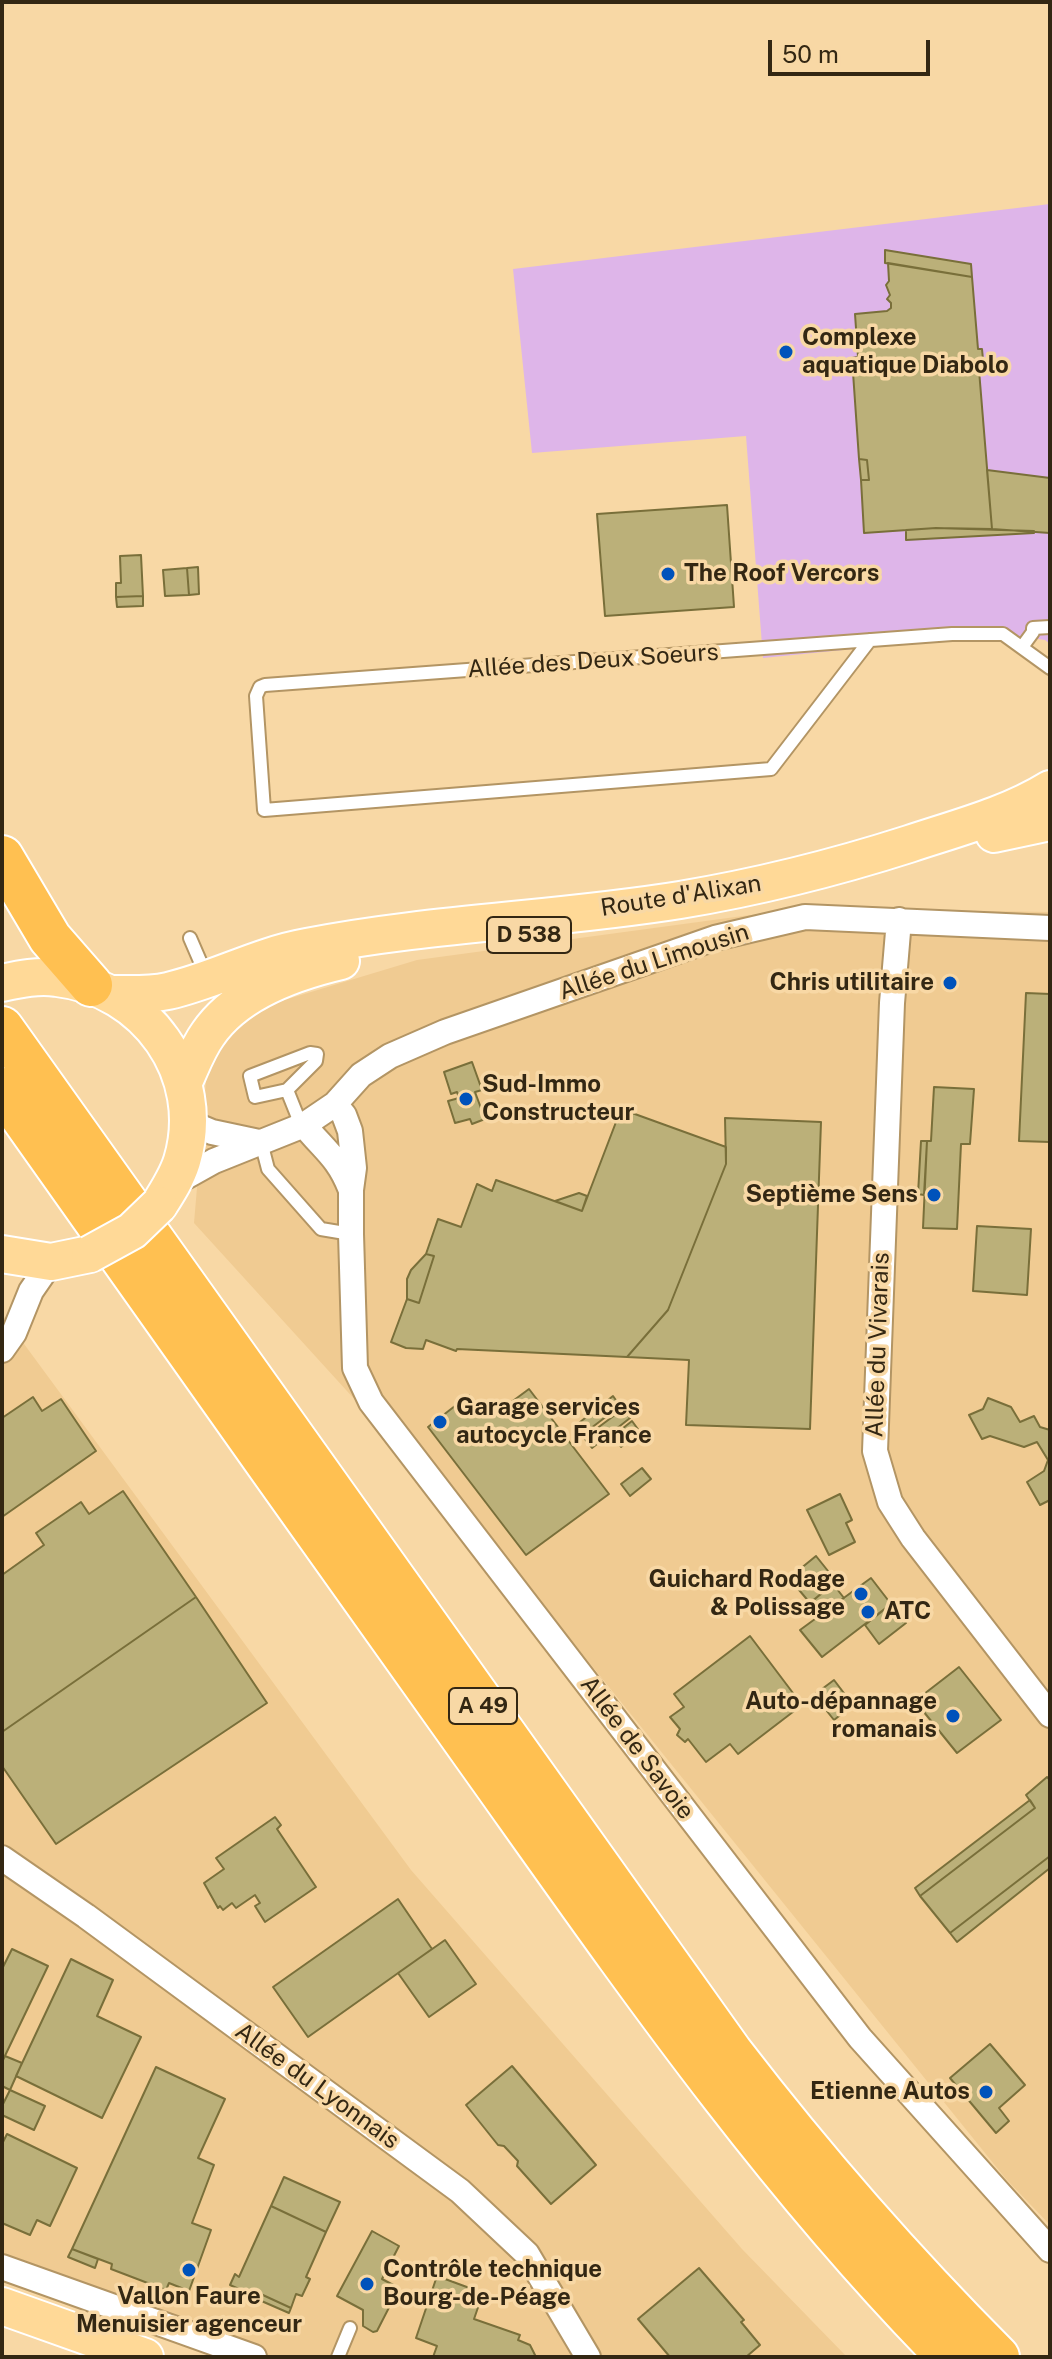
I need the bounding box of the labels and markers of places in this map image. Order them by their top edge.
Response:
place label: Complexe aquatique Diabolo [802,324,1009,380]
marker: Complexe aquatique Diabolo [777,343,795,361]
place label: The Roof Vercors [684,560,879,588]
marker: The Roof Vercors [659,565,677,583]
place label: Chris utilitaire [770,969,934,997]
marker: Chris utilitaire [941,974,959,992]
place label: Sud-Immo Constructeur [482,1071,634,1127]
marker: Sud-Immo Constructeur [457,1090,475,1108]
place label: Septième Sens [745,1181,918,1209]
marker: Septième Sens [925,1186,943,1204]
place label: Garage services autocycle France [456,1394,652,1450]
marker: Garage services autocycle France [431,1413,449,1431]
place label: Guichard Rodage & Polissage [648,1566,845,1622]
marker: Guichard Rodage & Polissage [852,1585,870,1603]
place label: ATC [884,1598,931,1626]
marker: ATC [859,1603,877,1621]
place label: Auto-dépannage romanais [745,1688,937,1744]
marker: Auto-dépannage romanais [944,1707,962,1725]
place label: Etienne Autos [810,2078,970,2106]
marker: Etienne Autos [977,2083,995,2101]
place label: Contrôle technique Bourg-de-Péage [383,2256,602,2312]
marker: Vallon Faure Menuisier agenceur [180,2261,198,2279]
marker: Contrôle technique Bourg-de-Péage [358,2275,376,2293]
place label: Vallon Faure Menuisier agenceur [76,2283,302,2339]

